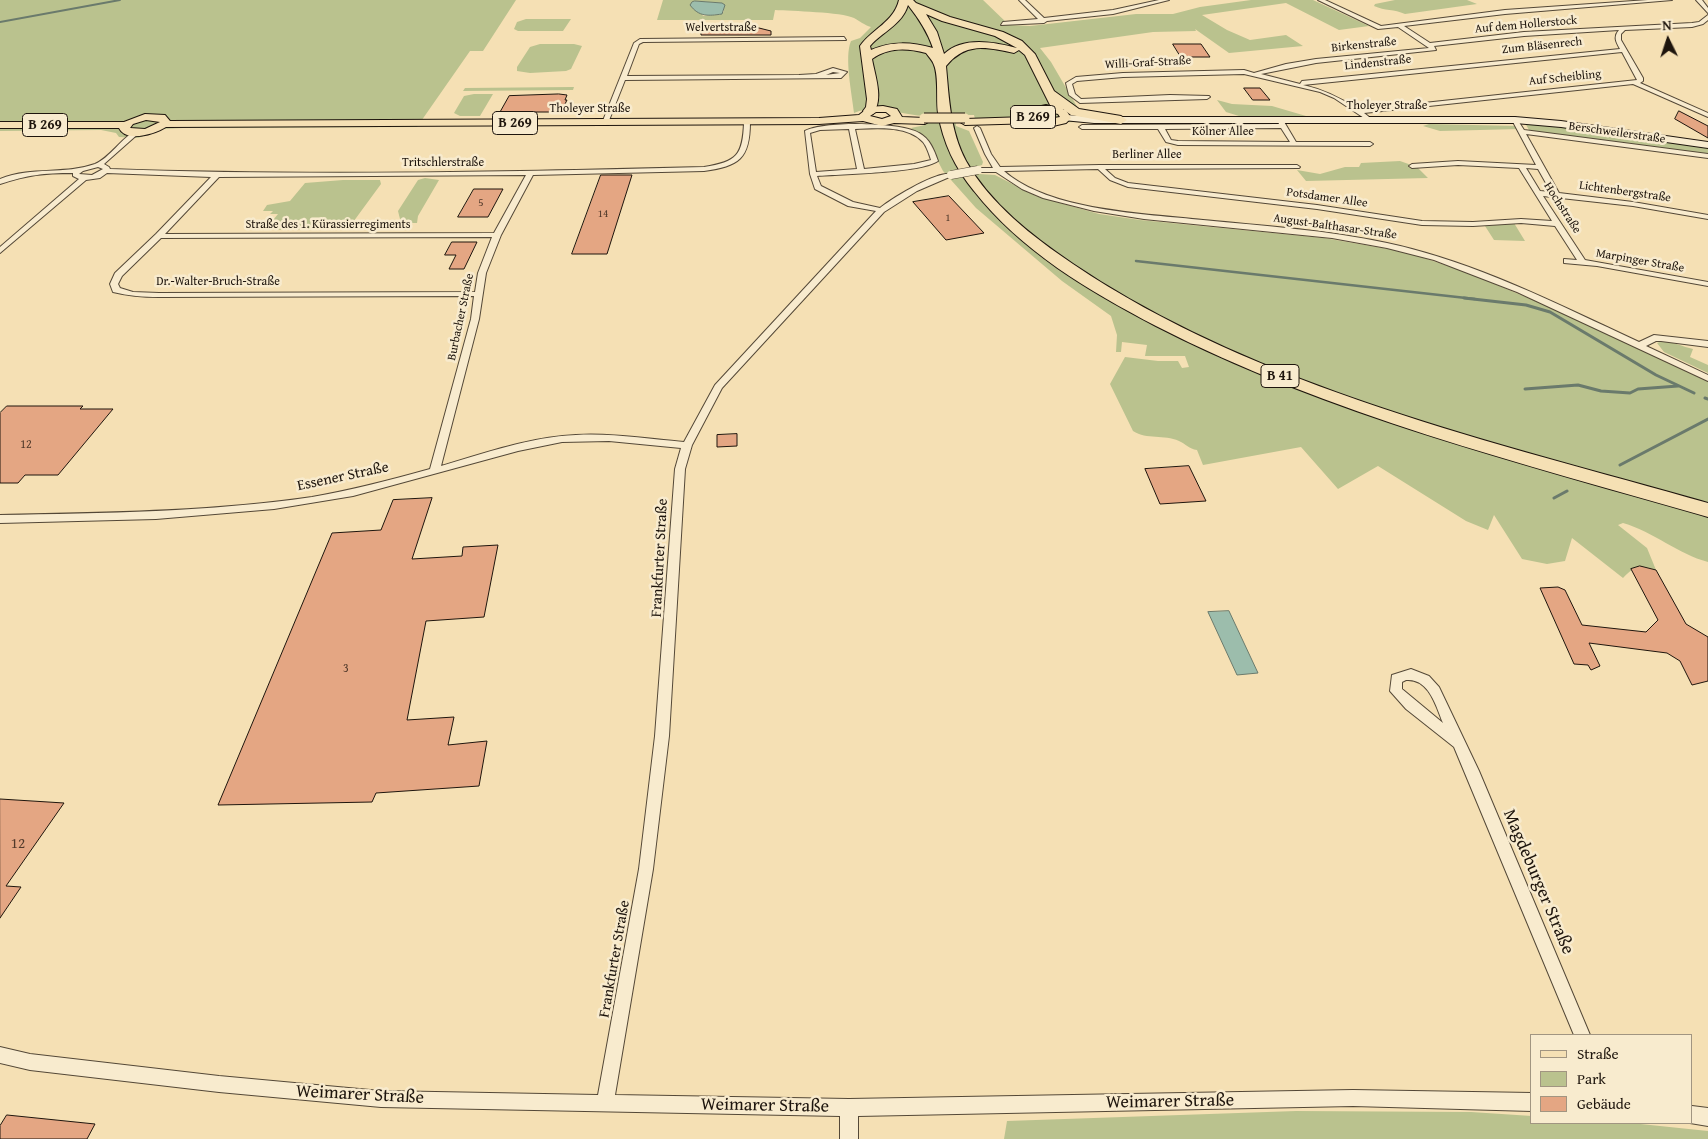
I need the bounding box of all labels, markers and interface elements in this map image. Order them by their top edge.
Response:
street label: Auf dem Hollerstock [1474,13,1578,37]
north arrow [1643,15,1693,65]
text: N [1662,15,1672,35]
street label: Welvertstraße [685,21,757,35]
street label: Birkenstraße [1331,34,1397,56]
street label: Zum Bläsenrech [1501,35,1583,57]
street label: Lindenstraße [1344,52,1412,74]
street label: Willi-Graf-Straße [1104,54,1192,72]
street label: Auf Scheibling [1528,67,1602,89]
street label: Tholeyer Straße [1347,99,1427,113]
street label: Tholeyer Straße [550,102,630,116]
road number: B 269 [1010,105,1056,128]
road number: B 269 [492,112,538,134]
road number: B 269 [22,114,68,136]
street label: Berschweilerstraße [1568,119,1666,147]
street label: Kölner Allee [1192,125,1254,139]
street label: Berliner Allee [1112,148,1182,162]
street label: Tritschlerstraße [402,156,484,170]
street label: Lichtenbergstraße [1578,178,1672,206]
street label: Hochstraße [1540,180,1584,236]
street label: Potsdamer Allee [1285,185,1369,211]
house number: 5 [478,196,484,210]
house number: 14 [598,207,608,221]
house number: 1 [945,211,951,225]
street label: August-Balthasar-Straße [1272,211,1398,243]
street label: Straße des 1. Kürassierregiments [245,218,411,232]
street label: Marpinger Straße [1595,246,1685,276]
street label: Burbacher Straße [445,272,477,362]
street label: Dr.-Walter-Bruch-Straße [156,275,280,289]
road number: B 41 [1261,364,1299,388]
house number: 12 [20,438,32,452]
street label: Essener Straße [296,459,390,495]
street label: Frankfurter Straße [648,498,672,618]
house number: 3 [343,662,349,676]
street label: Magdeburger Straße [1498,806,1578,958]
house number: 12 [11,835,25,853]
street label: Frankfurter Straße [596,899,634,1019]
legend [1530,1034,1693,1124]
text: Straße [1577,1043,1619,1064]
text: Park [1577,1068,1606,1089]
street label: Weimarer Straße [295,1081,425,1109]
street label: Weimarer Straße [1106,1090,1234,1114]
text: Gebäude [1577,1093,1631,1114]
street label: Weimarer Straße [701,1094,829,1118]

